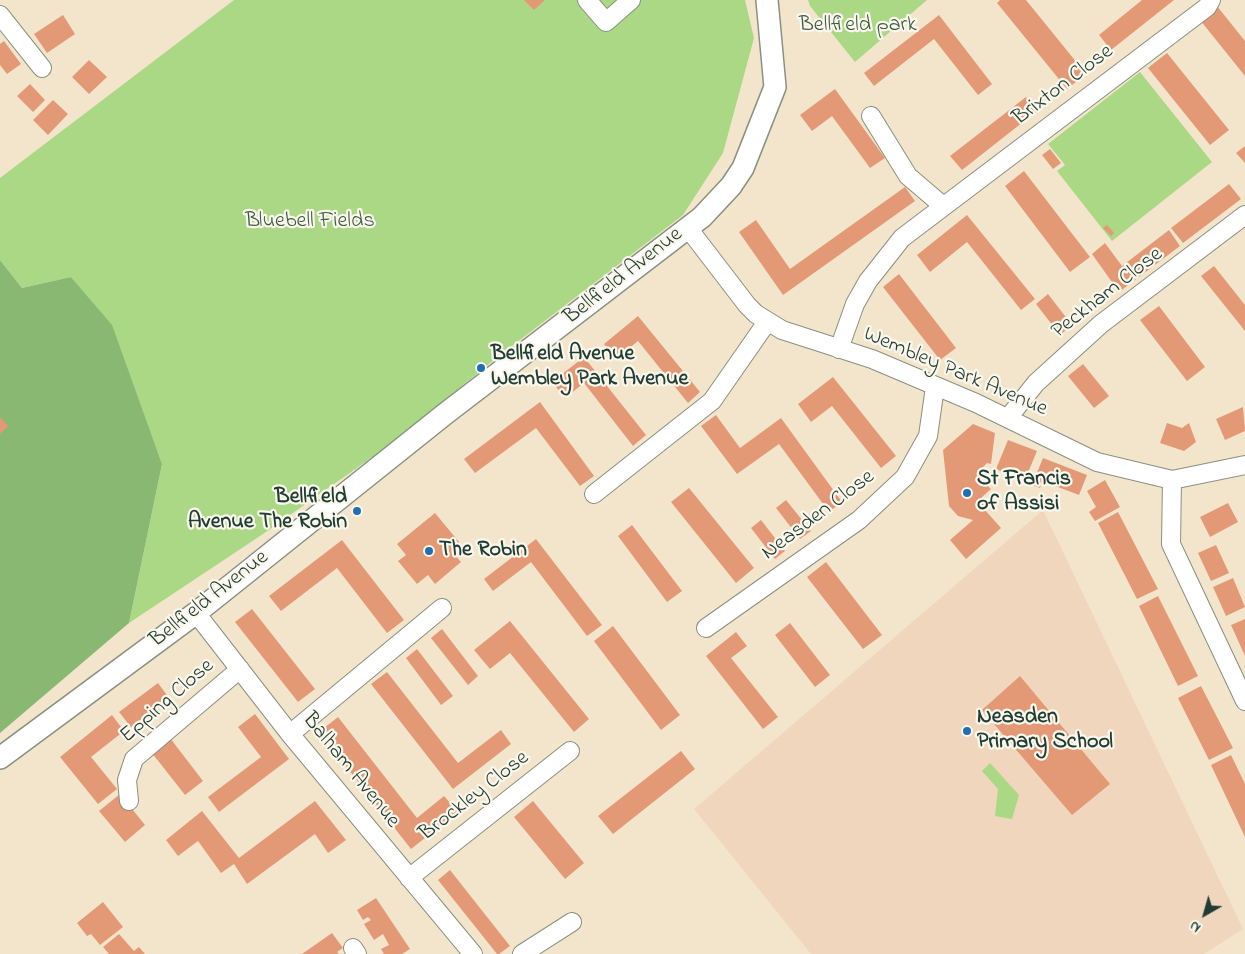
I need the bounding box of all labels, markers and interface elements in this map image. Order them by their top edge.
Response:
park label: Bellfield park [799,13,917,39]
street label: Brixton Close [1009,40,1119,132]
park label: Bluebell Fields [245,209,375,235]
street label: Bellfield Avenue [559,222,689,332]
street label: Peckham Close [1047,242,1169,346]
street label: Wembley Park Avenue [859,322,1051,424]
place label: Bellfield Avenue Wembley Park Avenue [491,342,688,394]
marker: Bellfield Avenue Wembley Park Avenue [475,362,487,374]
street label: Neasden Close [757,465,881,567]
place label: St Francis of Assisi [977,467,1071,518]
place label: Bellfield Avenue The Robin [188,485,347,536]
marker: St Francis of Assisi [961,487,973,499]
marker: Bellfield Avenue The Robin [351,505,363,517]
place label: The Robin [439,538,527,564]
street label: Bellfield Avenue [145,545,275,655]
marker: The Robin [423,545,435,557]
street label: Epping Close [116,654,220,750]
place label: Neasden Primary School [977,705,1113,756]
street label: Balham Avenue [295,708,405,834]
marker: Neasden Primary School [961,725,973,737]
street label: Brockley Close [415,746,535,848]
north arrow [1180,889,1230,939]
text: N [1185,915,1206,937]

